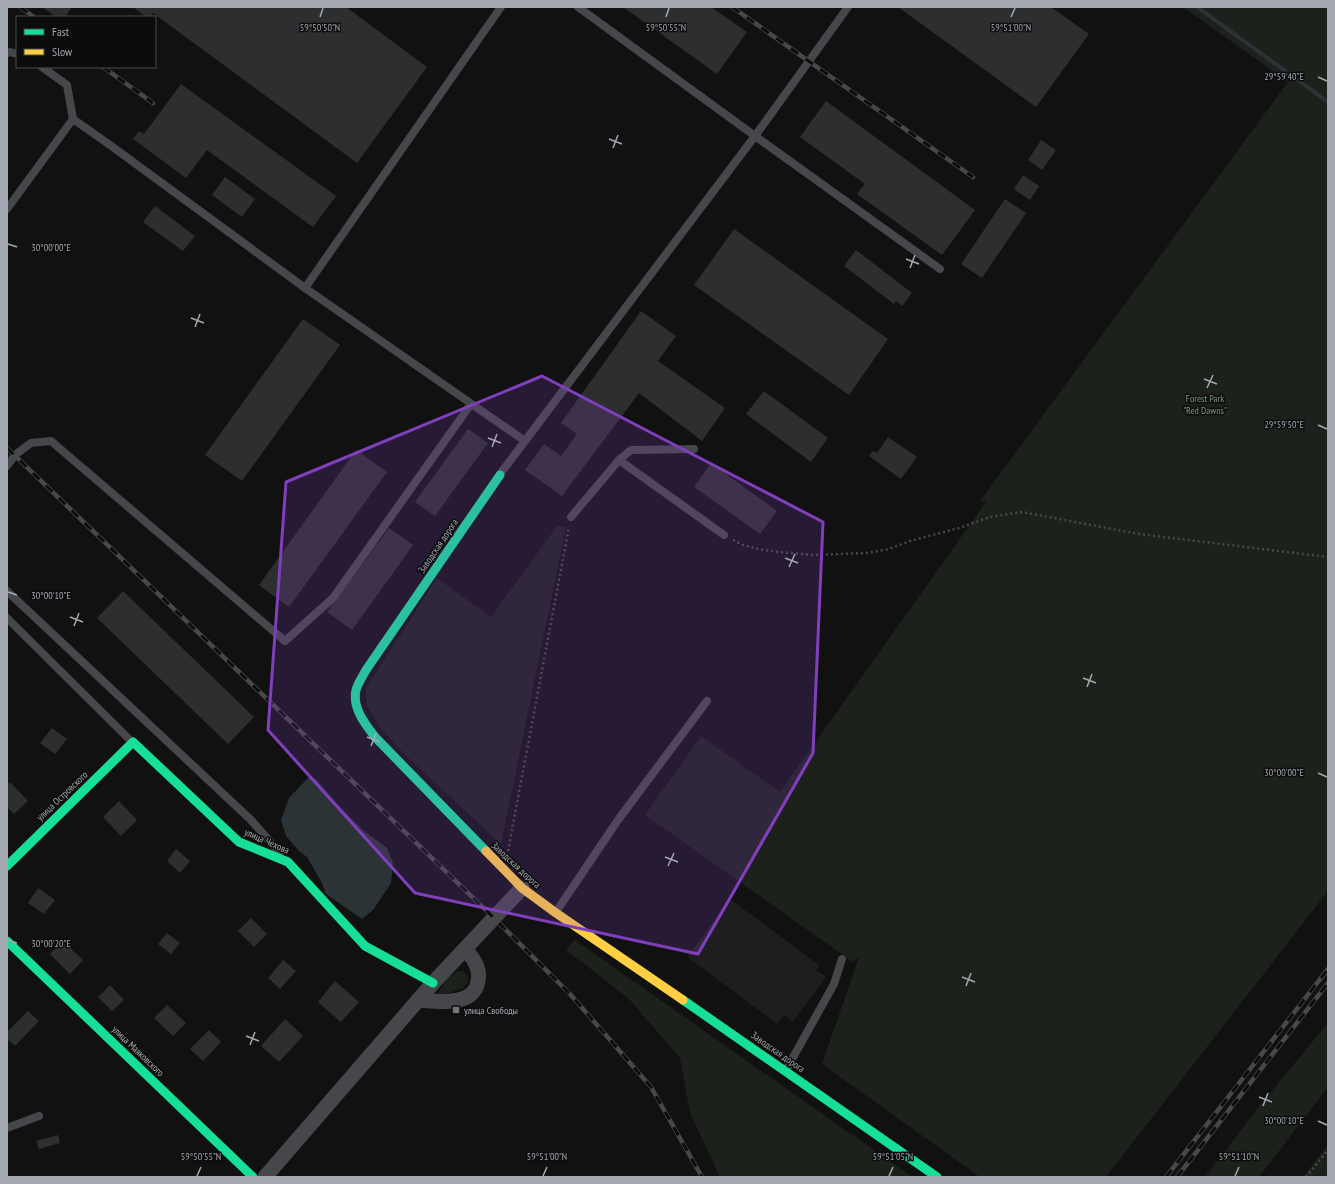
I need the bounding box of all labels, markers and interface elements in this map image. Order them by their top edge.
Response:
legend [16,16,156,68]
text: 59°50'50"N [300,21,340,34]
text: 59°50'55"N [646,21,686,34]
text: 59°51'00"N [991,21,1031,34]
text: Fast [52,24,70,39]
text: Slow [52,44,73,59]
text: 29°59'40"E [1264,70,1304,83]
text: 30°00'00"E [31,241,71,254]
park label: Forest Park "Red Dawns" [1183,392,1227,417]
text: 29°59'50"E [1264,418,1304,431]
street label: Заводская дорога [415,516,461,576]
text: 30°00'10"E [31,589,71,602]
text: 30°00'00"E [1264,766,1304,779]
street label: улица Островского [34,768,90,824]
street label: улица Чехова [243,825,291,857]
street label: Заводская дорога [489,839,543,891]
text: 30°00'20"E [31,937,71,950]
place label: улица Свободы [464,1004,518,1017]
marker: улица Свободы [451,1005,461,1015]
street label: улица Маяковского [109,1023,167,1079]
street label: Заводская дорога [749,1029,807,1075]
text: 30°00'10"E [1264,1114,1304,1127]
text: 59°50'55"N [181,1150,221,1163]
text: 59°51'00"N [527,1150,567,1163]
text: 59°51'05"N [873,1150,913,1163]
text: 59°51'10"N [1219,1150,1259,1163]

